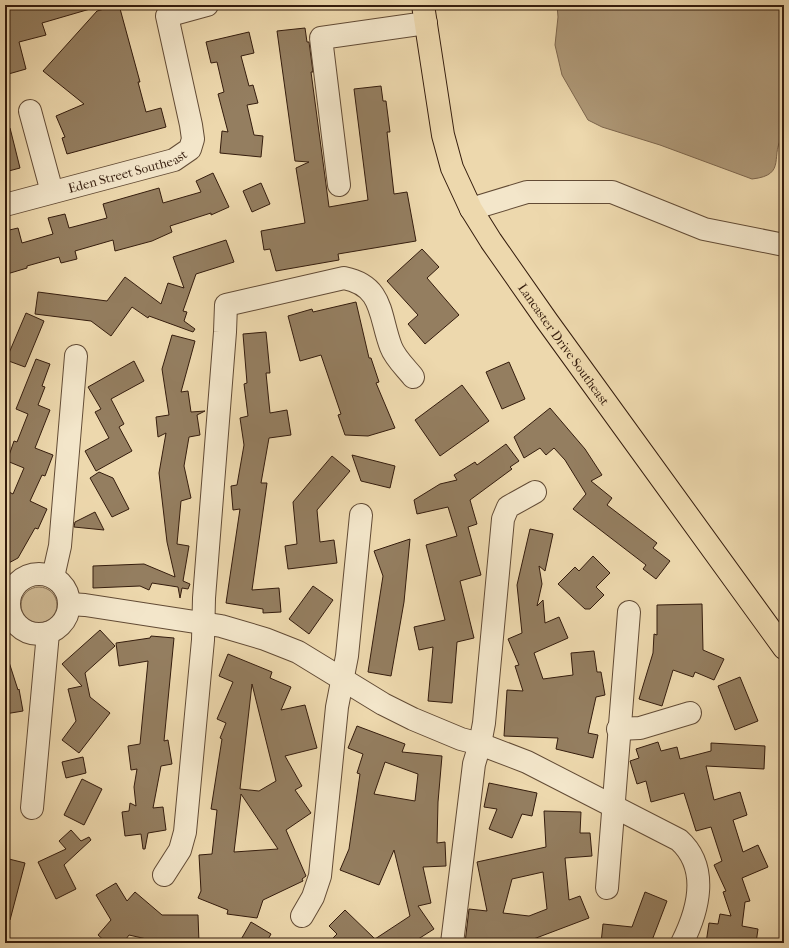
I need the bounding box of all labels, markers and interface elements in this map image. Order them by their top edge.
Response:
street label: Eden Street Southeast [66,146,190,195]
street label: Lancaster Drive Southeast [515,280,613,408]

